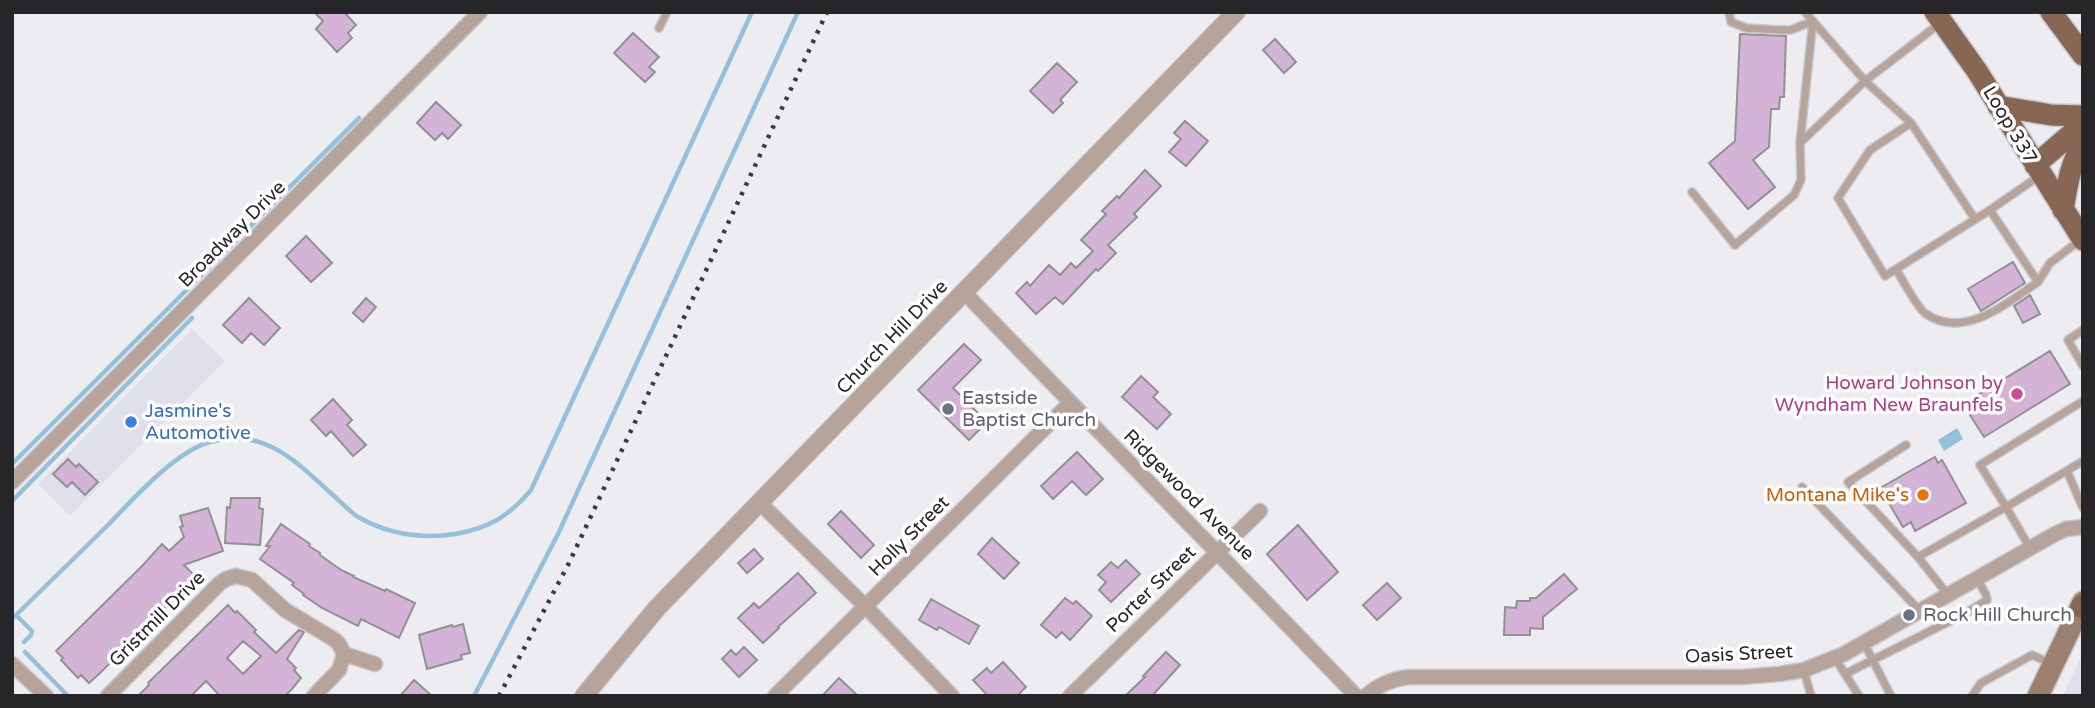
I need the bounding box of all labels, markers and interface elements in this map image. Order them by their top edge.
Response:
street label: Loop 337 [1978,82,2042,168]
street label: Broadway Drive [174,176,290,292]
street label: Church Hill Drive [832,275,952,399]
place label: Howard Johnson by Wyndham New Braunfels [1775,372,2003,416]
marker: Howard Johnson by Wyndham New Braunfels [2009,386,2025,402]
place label: Eastside Baptist Church [962,387,1096,431]
place label: Jasmine's Automotive [145,400,251,444]
marker: Eastside Baptist Church [940,401,956,417]
marker: Jasmine's Automotive [123,414,139,430]
street label: Ridgewood Avenue [1119,425,1259,565]
place label: Montana Mike's [1766,484,1909,506]
marker: Montana Mike's [1915,487,1931,503]
street label: Holly Street [864,491,954,581]
street label: Porter Street [1102,541,1200,637]
street label: Gristmill Drive [105,567,209,671]
place label: Rock Hill Church [1923,604,2072,626]
marker: Rock Hill Church [1901,607,1917,623]
street label: Oasis Street [1684,640,1794,668]

